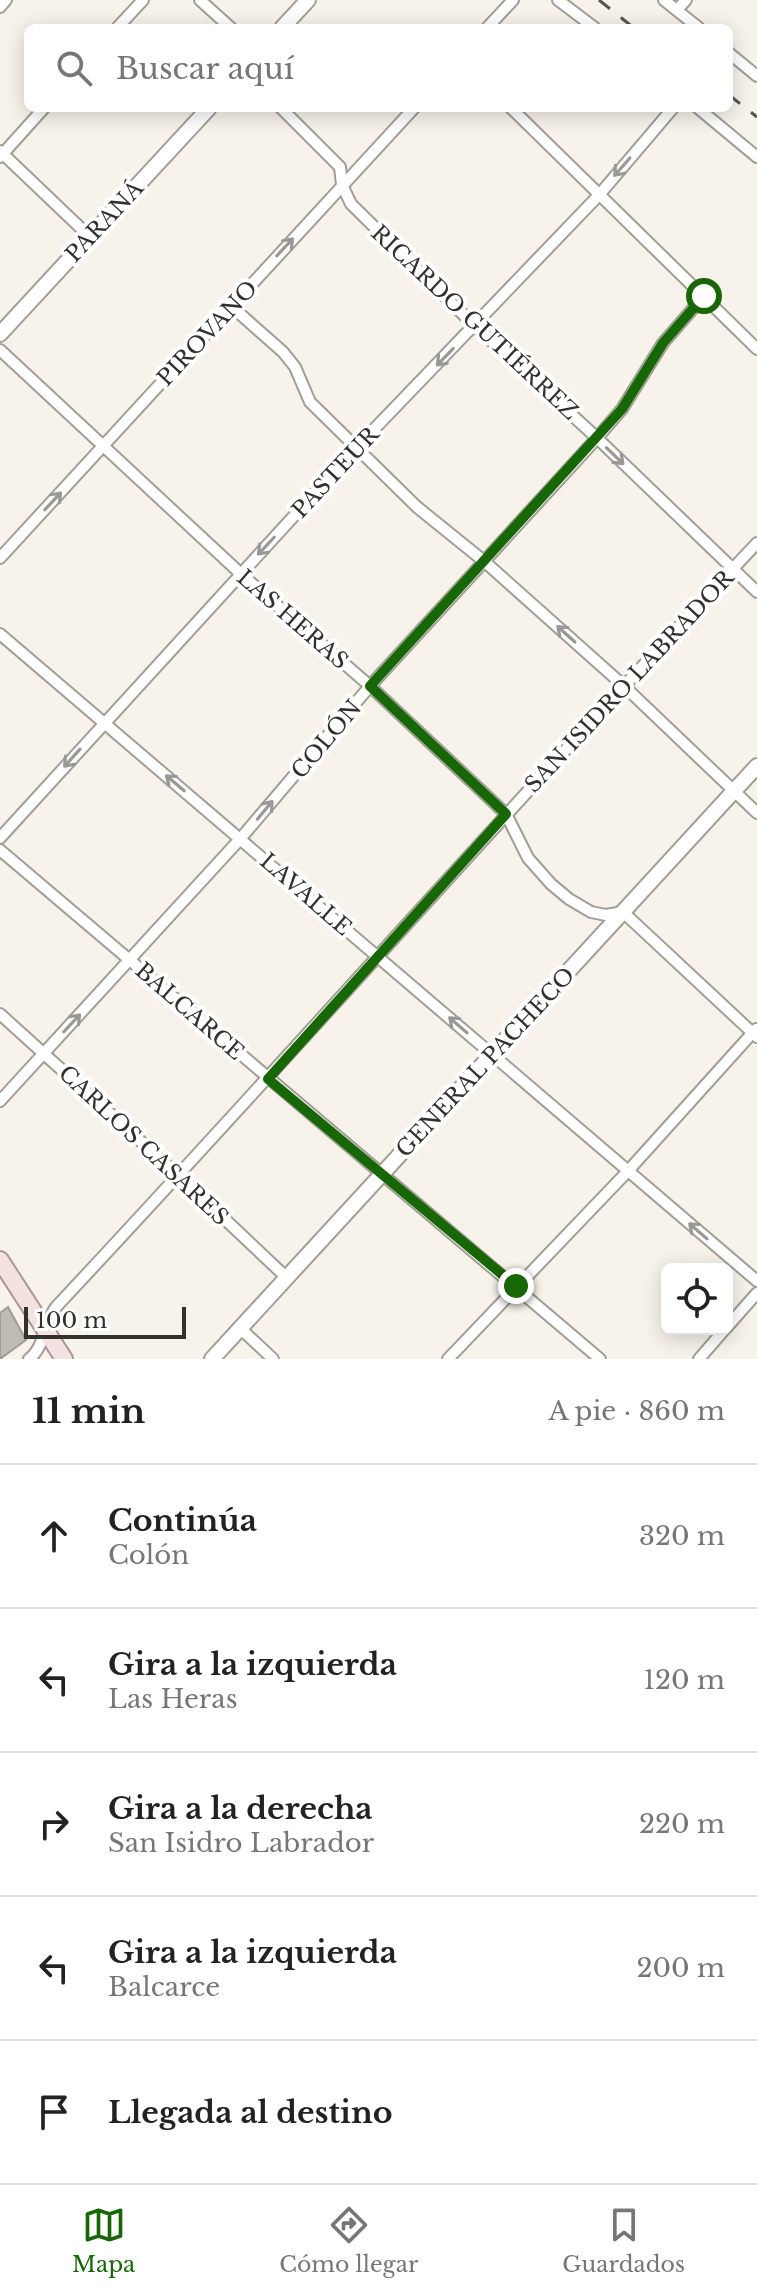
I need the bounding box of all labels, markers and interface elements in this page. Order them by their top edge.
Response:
search box [24,24,733,112]
icon: search [52,46,96,90]
text: Buscar aquí [116,50,294,87]
one-way arrow [614,156,632,177]
street label: PARANÁ [59,174,150,268]
street label: RICARDO GUTIÉRREZ [366,219,584,425]
one-way arrow [276,237,295,257]
street label: PIROVANO [152,275,263,392]
route start [686,278,722,314]
one-way arrow [436,346,454,366]
street label: PASTEUR [286,421,385,524]
one-way arrow [605,446,625,465]
one-way arrow [43,491,61,511]
one-way arrow [257,536,276,556]
street label: LAS HERAS [232,564,354,675]
street label: SAN ISIDRO LABRADOR [519,564,740,798]
one-way arrow [557,625,577,643]
street label: COLÓN [285,694,367,784]
one-way arrow [63,748,81,768]
one-way arrow [166,774,186,792]
one-way arrow [256,800,274,821]
street label: LAVALLE [255,848,357,941]
street label: BALCARCE [130,957,249,1066]
street label: GENERAL PACHECO [390,962,580,1163]
one-way arrow [63,1014,81,1034]
one-way arrow [448,1016,469,1034]
street label: CARLOS CASARES [53,1060,234,1231]
one-way arrow [688,1222,708,1240]
map controls [661,1263,733,1335]
button: locate [661,1263,733,1335]
route end [498,1268,534,1304]
scale bar [24,1303,186,1339]
text: 100 m [36,1307,107,1334]
text: 11 min [32,1390,145,1432]
text: A pie · 860 m [548,1395,725,1427]
text: Continúa [108,1502,257,1539]
icon: ahead [32,1514,76,1558]
text: 320 m [639,1520,725,1552]
text: Colón [108,1539,189,1571]
text: Gira a la izquierda [108,1646,397,1683]
icon: left [32,1658,76,1702]
text: 120 m [643,1664,725,1696]
text: Las Heras [108,1683,237,1715]
text: Gira a la derecha [108,1790,373,1827]
icon: right [32,1802,76,1846]
text: 220 m [639,1808,725,1840]
text: San Isidro Labrador [108,1827,374,1859]
text: Gira a la izquierda [108,1934,397,1971]
icon: left [32,1946,76,1990]
text: 200 m [636,1952,725,1984]
text: Balcarce [108,1971,220,2003]
icon: arrive [32,2090,76,2134]
text: Llegada al destino [108,2094,393,2131]
tab: Mapa [72,2203,135,2278]
tab: Cómo llegar [279,2203,418,2278]
tab: Guardados [562,2203,685,2278]

